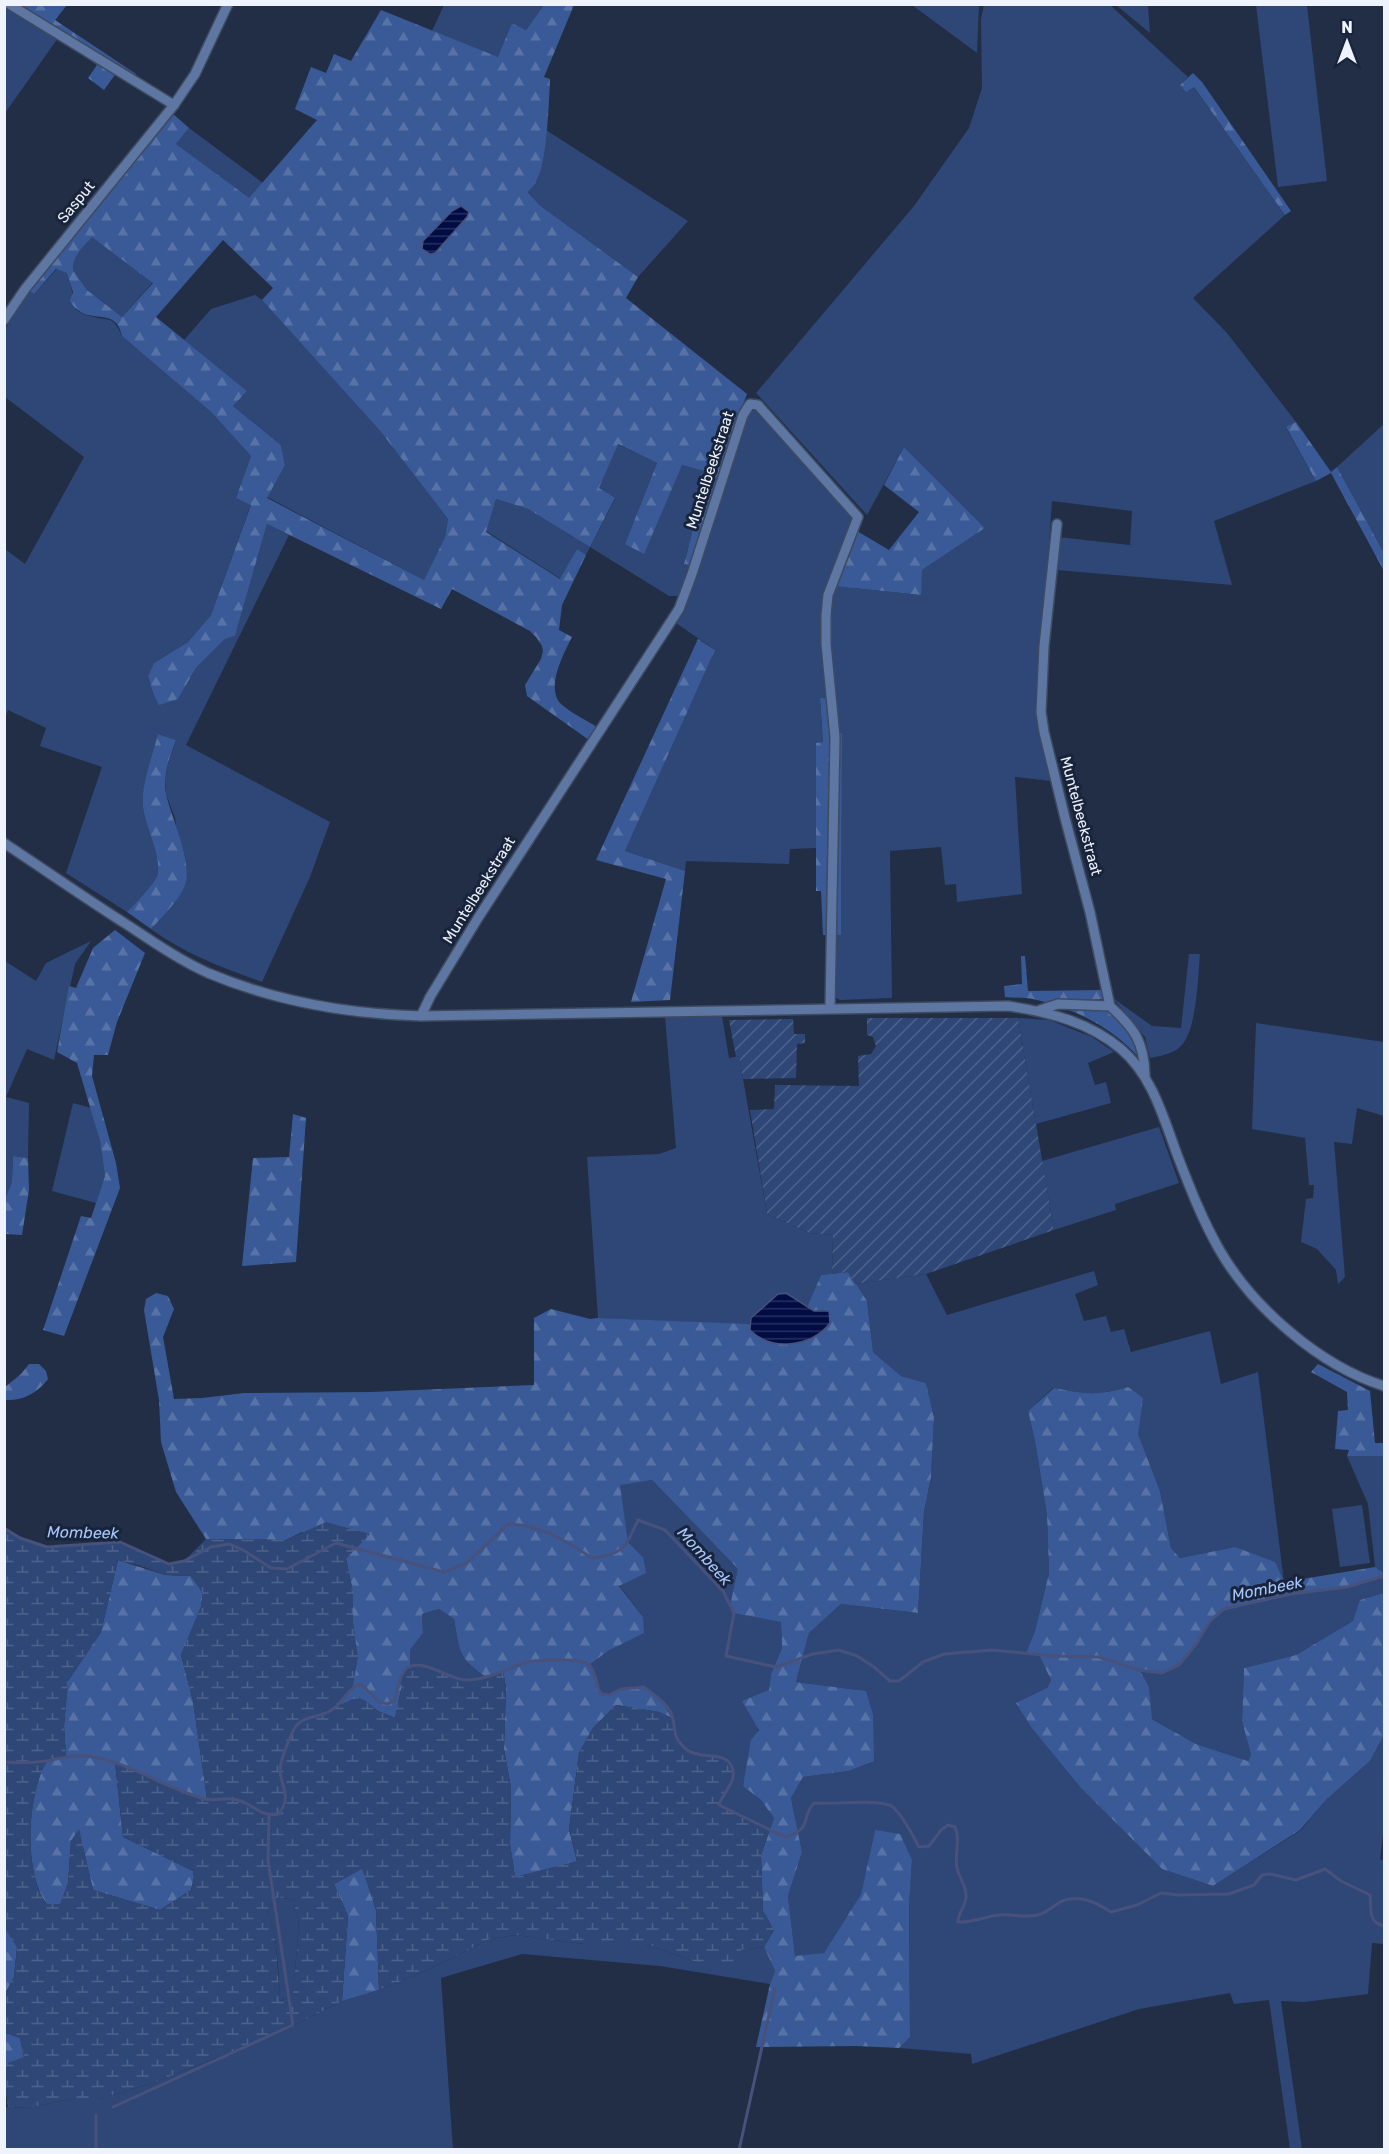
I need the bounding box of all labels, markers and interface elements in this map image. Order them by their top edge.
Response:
north arrow [1317,12,1377,72]
text: N [1341,18,1353,37]
street label: Sasput [54,177,99,227]
street label: Muntelbeekstraat [682,409,738,531]
street label: Muntelbeekstraat [1056,754,1106,878]
street label: Muntelbeekstraat [439,833,519,947]
water label: Mombeek [47,1522,120,1543]
water label: Mombeek [674,1523,736,1590]
water label: Mombeek [1230,1572,1305,1605]

